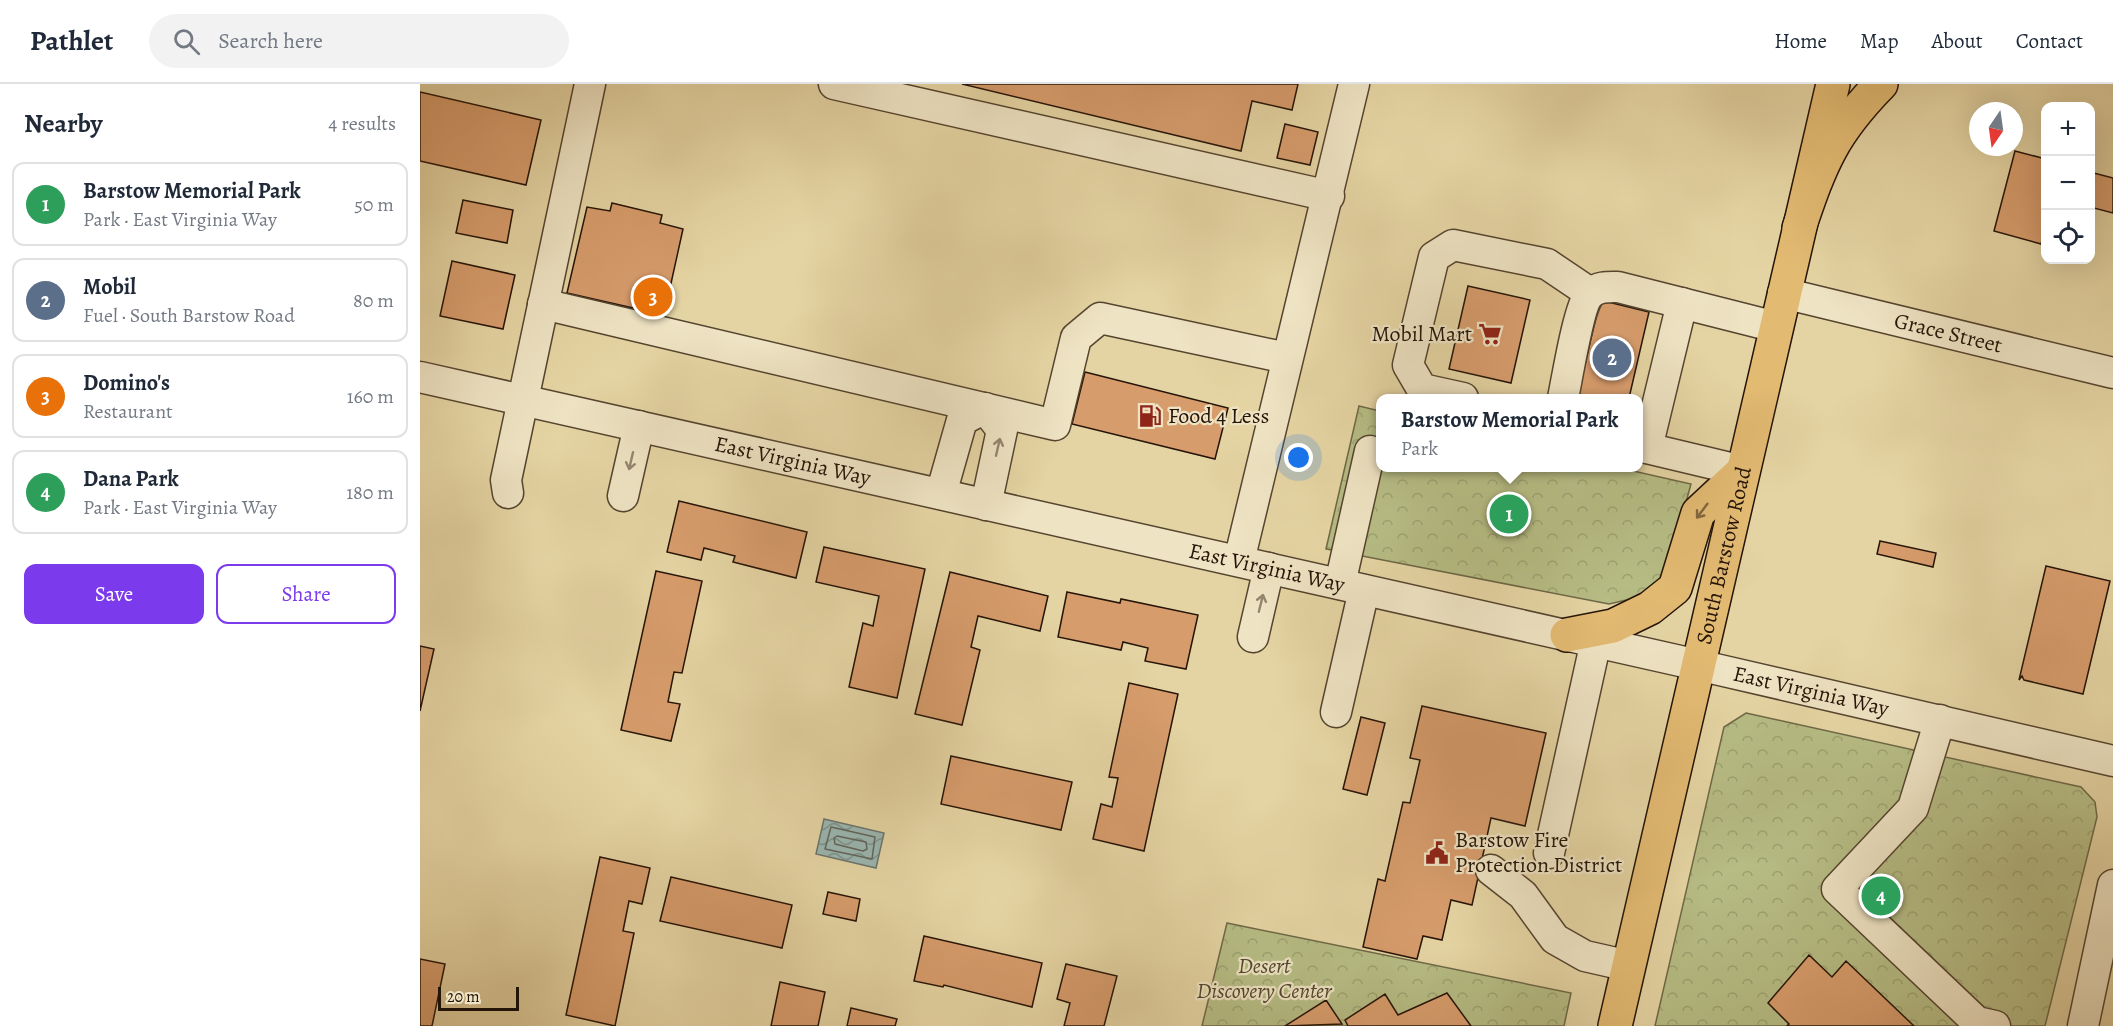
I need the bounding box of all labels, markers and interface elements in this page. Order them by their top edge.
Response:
search box [149,14,569,68]
text: Pathlet [30,22,113,60]
icon: search [170,25,203,58]
text: Search here [218,26,323,56]
text: Home [1774,27,1827,55]
text: Map [1860,27,1898,55]
text: About [1931,27,1983,55]
text: Contact [2016,27,2083,55]
north arrow [1969,102,2023,156]
map controls [2041,102,2095,264]
button: + [2041,102,2095,156]
text: Nearby [24,106,103,141]
text: 4 results [328,110,396,137]
button: − [2041,156,2095,210]
text: Barstow Memorial Park [83,176,301,206]
text: 1 [42,191,49,218]
text: 50 m [354,191,394,218]
text: Park · East Virginia Way [83,206,277,233]
button: locate [2041,210,2095,264]
text: Mobil [83,272,136,302]
pin: 3 [634,274,672,320]
text: 2 [41,287,50,314]
text: 80 m [353,287,394,314]
text: Fuel · South Barstow Road [83,302,295,329]
street label: Grace Street [1891,306,2005,361]
place label: Mobil Mart [1371,319,1472,349]
supermarket icon: Mobil Mart [1477,321,1503,347]
pin: 2 [1592,336,1632,380]
text: Domino's [83,368,170,398]
text: 3 [41,383,50,410]
text: 160 m [347,383,394,410]
popup [1376,394,1643,472]
text: Restaurant [83,398,173,425]
place label: Food 4 Less [1168,401,1269,431]
fuel station icon: Food 4 Less [1137,403,1163,429]
text: Barstow Memorial Park [1401,405,1618,435]
street label: East Virginia Way [712,429,874,493]
text: Park [1401,435,1438,462]
one-way arrow [992,438,1004,457]
your location [1284,443,1313,472]
one-way arrow [625,451,636,471]
street label: South Barstow Road [1689,463,1759,647]
text: Dana Park [83,464,179,494]
text: 4 [41,479,50,506]
text: 180 m [346,479,394,506]
pin: 1 [1490,492,1528,536]
text: Park · East Virginia Way [83,494,277,521]
one-way arrow [1696,503,1708,519]
street label: East Virginia Way [1186,536,1348,600]
button: Save [24,564,204,624]
button: Share [216,564,396,624]
one-way arrow [1256,594,1267,613]
street label: East Virginia Way [1730,659,1892,724]
place label: Barstow Fire Protection District [1455,825,1622,880]
public building icon: Barstow Fire Protection District [1424,840,1450,866]
pin: 4 [1862,874,1900,918]
park label: Desert Discovery Center [1196,951,1333,1006]
scale bar [438,984,519,1012]
text: 20 m [447,986,480,1008]

